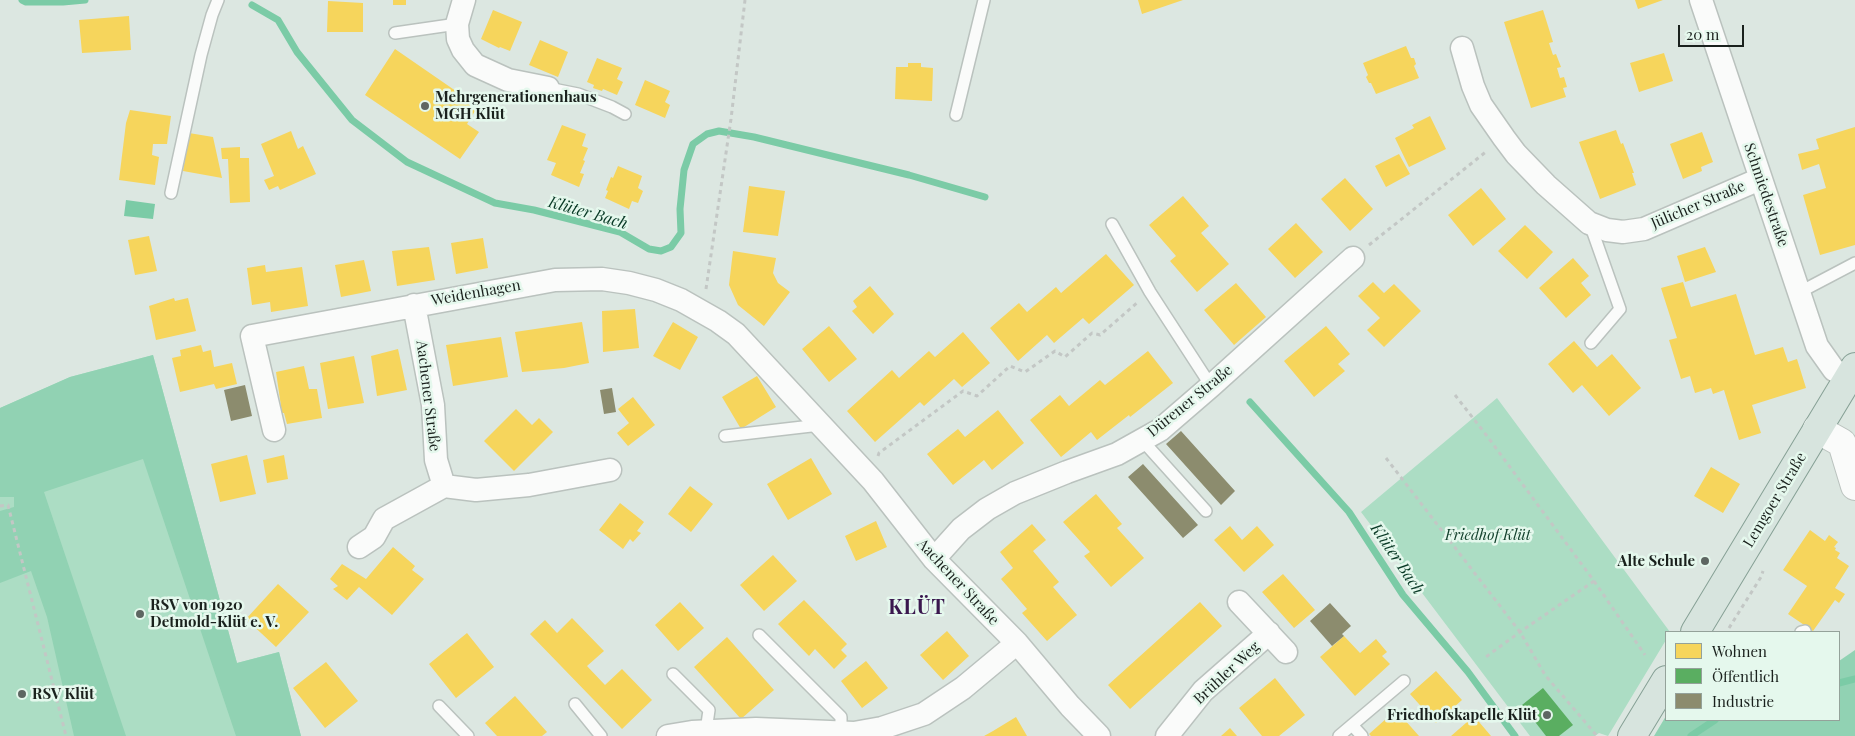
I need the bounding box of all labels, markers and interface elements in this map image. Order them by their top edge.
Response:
scale bar [1680,15,1746,47]
text: 20 m [1686,24,1719,44]
place label: Mehrgenerationenhaus MGH Klüt [435,88,597,123]
marker: Mehrgenerationenhaus MGH Klüt [419,100,431,112]
street label: Schmiedestraße [1740,141,1792,249]
street label: Jülicher Straße [1648,177,1748,233]
water label: Klüter Bach [546,193,630,233]
street label: Weidenhagen [430,276,522,310]
street label: Aachener Straße [412,340,444,452]
street label: Dürener Straße [1144,361,1236,441]
street label: Lemgoer Straße [1740,449,1810,551]
water label: Klüter Bach [1366,520,1428,598]
park label: Friedhof Klüt [1445,526,1531,544]
street label: Aachener Straße [913,535,1003,629]
place label: Alte Schule [1618,552,1695,570]
marker: Alte Schule [1699,555,1711,567]
place label: RSV von 1920 Detmold-Klüt e. V. [150,596,278,631]
district label: KLÜT [888,596,946,620]
marker: RSV von 1920 Detmold-Klüt e. V. [134,608,146,620]
legend [1665,631,1840,721]
street label: Brühler Weg [1190,638,1264,708]
text: Wohnen [1712,641,1767,661]
text: Öffentlich [1712,666,1779,686]
place label: RSV Klüt [32,685,94,703]
marker: RSV Klüt [16,688,28,700]
text: Industrie [1712,691,1774,711]
place label: Friedhofskapelle Klüt [1387,706,1537,724]
marker: Friedhofskapelle Klüt [1541,709,1553,721]

